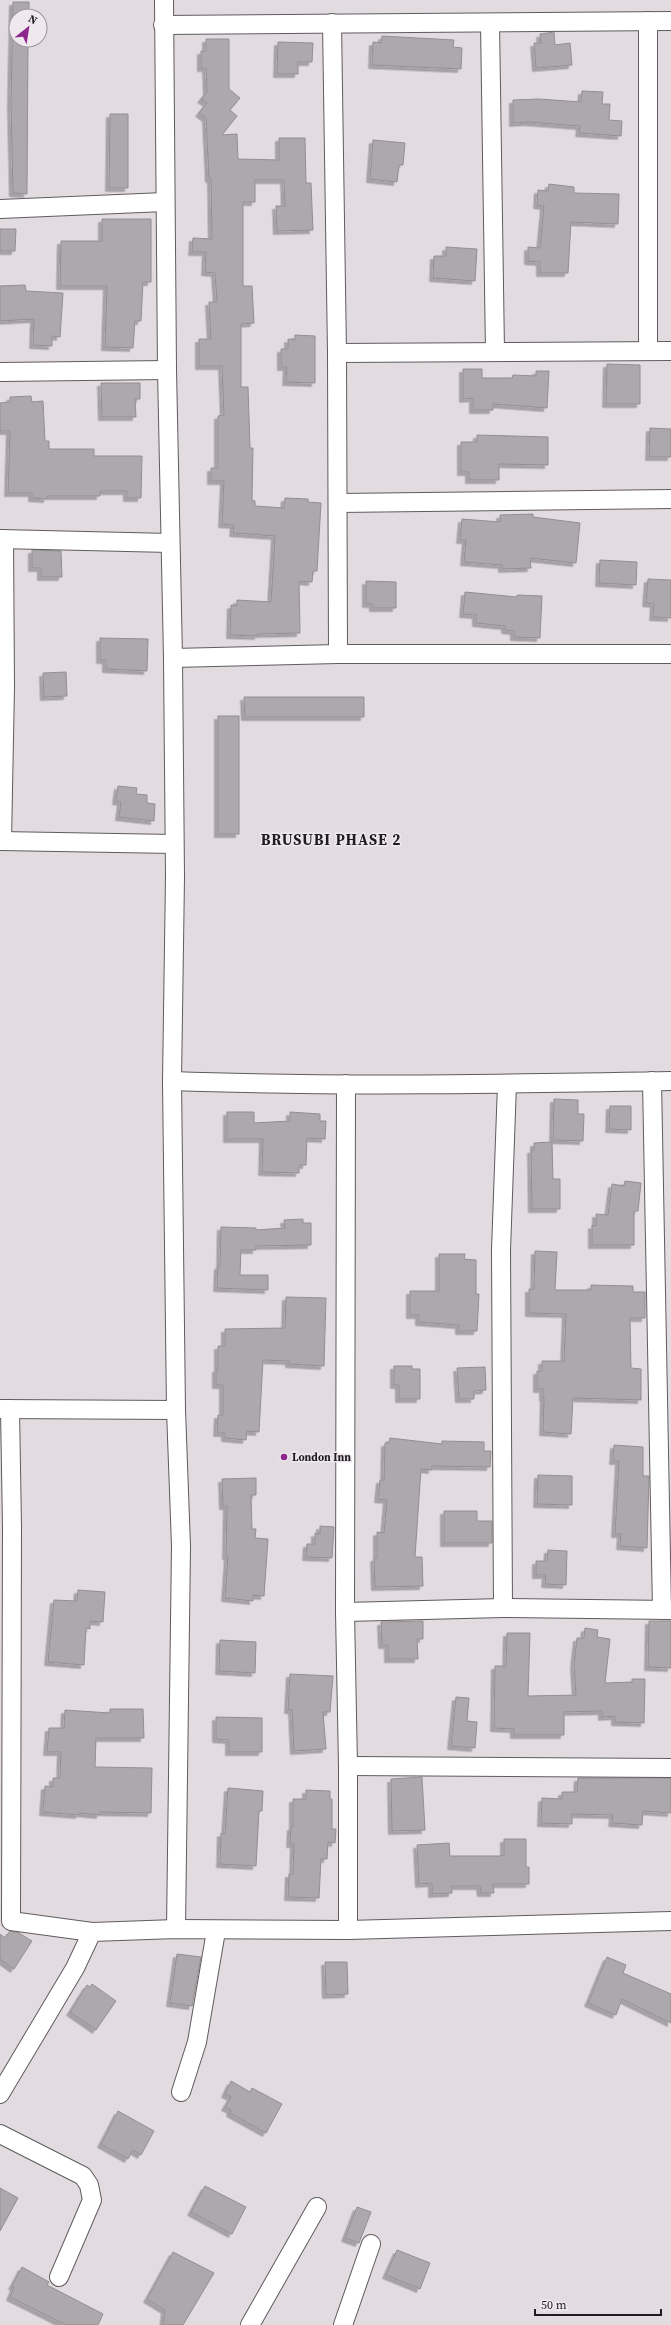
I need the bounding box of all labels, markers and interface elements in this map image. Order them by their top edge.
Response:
north arrow [8,8,48,48]
text: N [26,11,40,28]
district label: BRUSUBI PHASE 2 [261,829,401,850]
place label: London Inn [292,1450,351,1465]
marker: London Inn [279,1452,289,1462]
scale bar [535,2291,661,2317]
text: 50 m [541,2297,567,2313]

